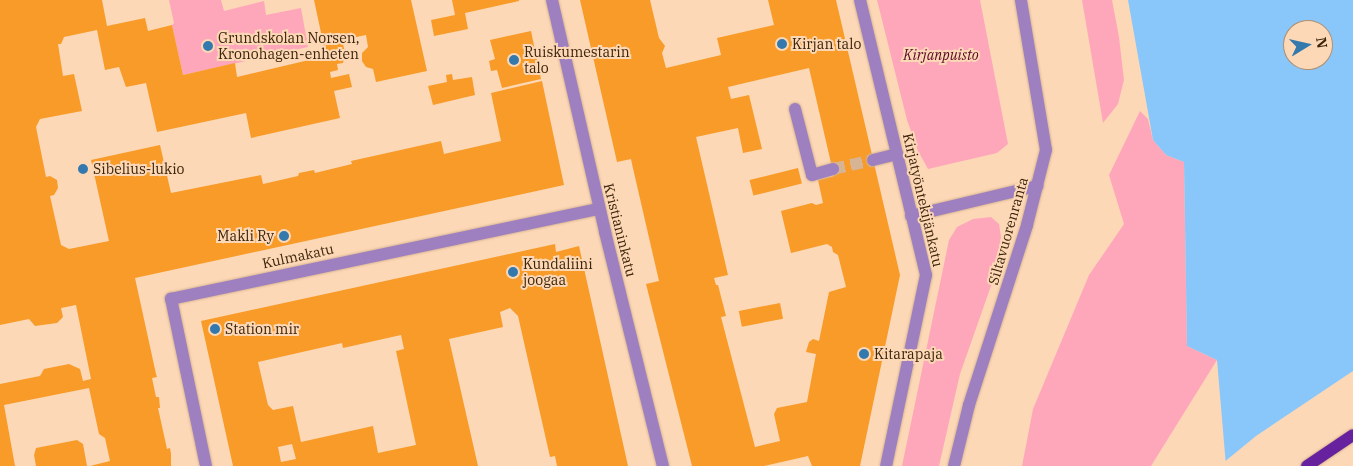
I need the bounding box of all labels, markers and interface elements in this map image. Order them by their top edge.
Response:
north arrow [1283,20,1333,70]
place label: Grundskolan Norsen, Kronohagen-enheten [218,30,360,62]
place label: Kirjan talo [792,36,861,52]
text: N [1312,36,1332,50]
marker: Kirjan talo [776,38,788,50]
marker: Grundskolan Norsen, Kronohagen-enheten [202,40,214,52]
place label: Ruiskumestarin talo [524,44,630,76]
park label: Kirjanpuisto [903,47,979,63]
marker: Ruiskumestarin talo [508,54,520,66]
street label: Kirjatyöntekijänkatu [899,132,947,268]
place label: Sibelius-lukio [93,161,184,177]
marker: Sibelius-lukio [77,163,89,175]
street label: Siltavuorenranta [985,175,1031,287]
street label: Kristianinkatu [600,182,640,278]
place label: Makli Ry [217,228,274,244]
marker: Makli Ry [278,230,290,242]
street label: Kulmakatu [261,240,335,272]
place label: Kundaliini joogaa [523,256,593,288]
marker: Kundaliini joogaa [507,266,519,278]
place label: Station mir [225,321,299,337]
marker: Station mir [209,323,221,335]
place label: Kitarapaja [874,346,943,362]
marker: Kitarapaja [858,348,870,360]

